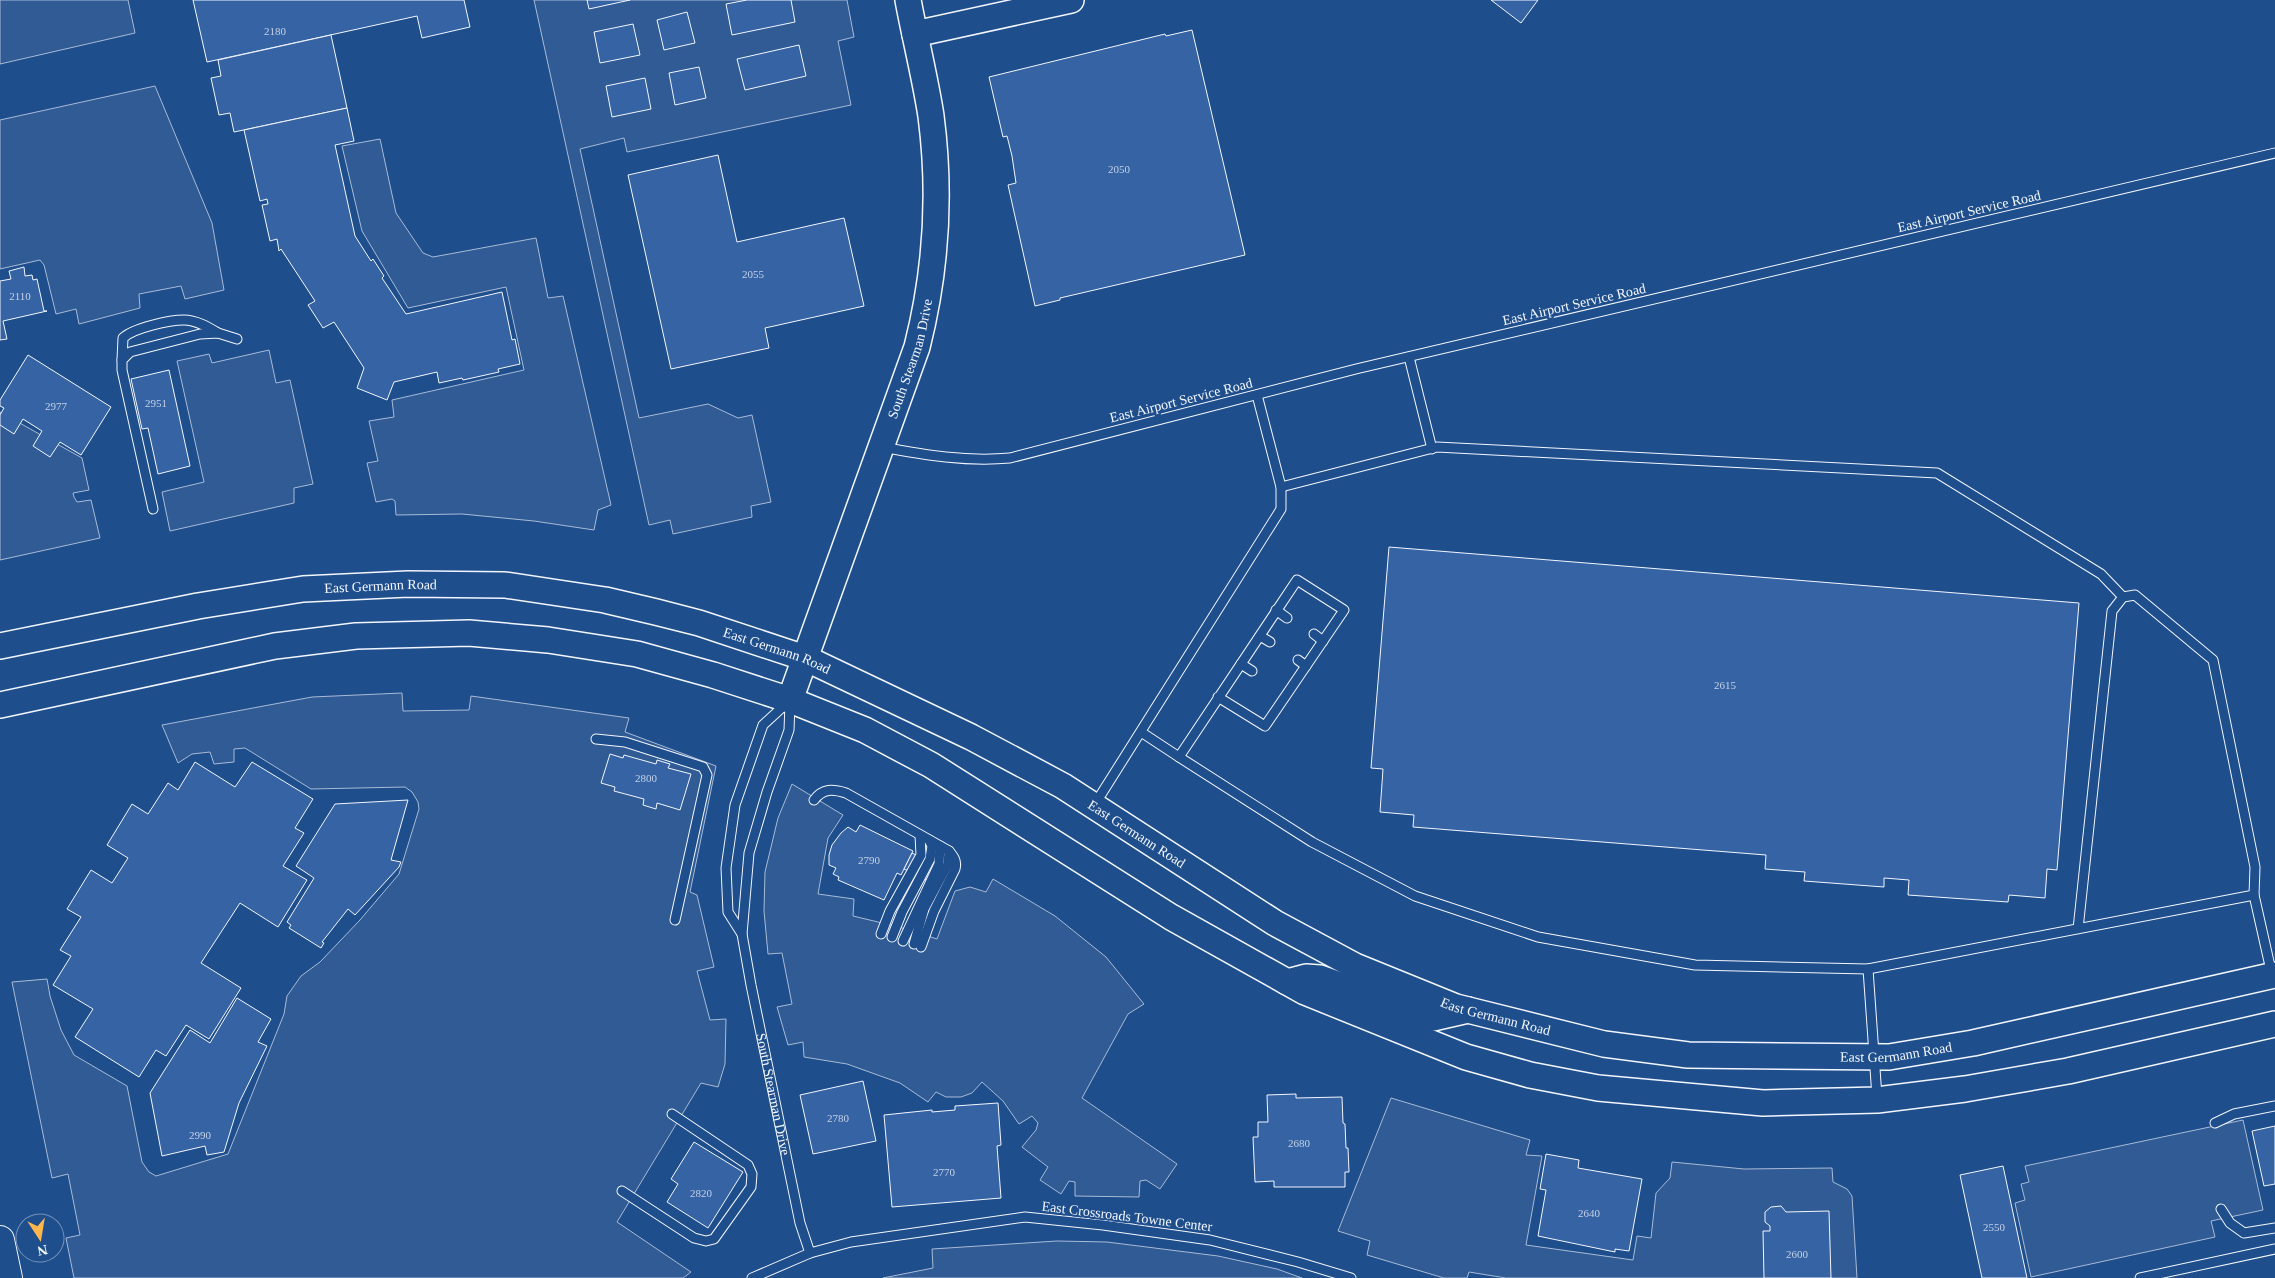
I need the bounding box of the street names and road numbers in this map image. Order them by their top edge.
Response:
street label: East Airport Service Road [1896,188,2042,235]
street label: East Airport Service Road [1501,281,1647,328]
street label: South Stearman Drive [885,298,935,421]
street label: East Airport Service Road [1108,375,1254,425]
street label: East Germann Road [324,577,437,596]
street label: East Germann Road [721,625,833,677]
street label: East Germann Road [1085,797,1188,871]
street label: East Germann Road [1438,995,1552,1038]
street label: South Stearman Drive [753,1032,793,1157]
street label: East Germann Road [1840,1040,1953,1065]
street label: East Crossroads Towne Center [1041,1199,1213,1234]

